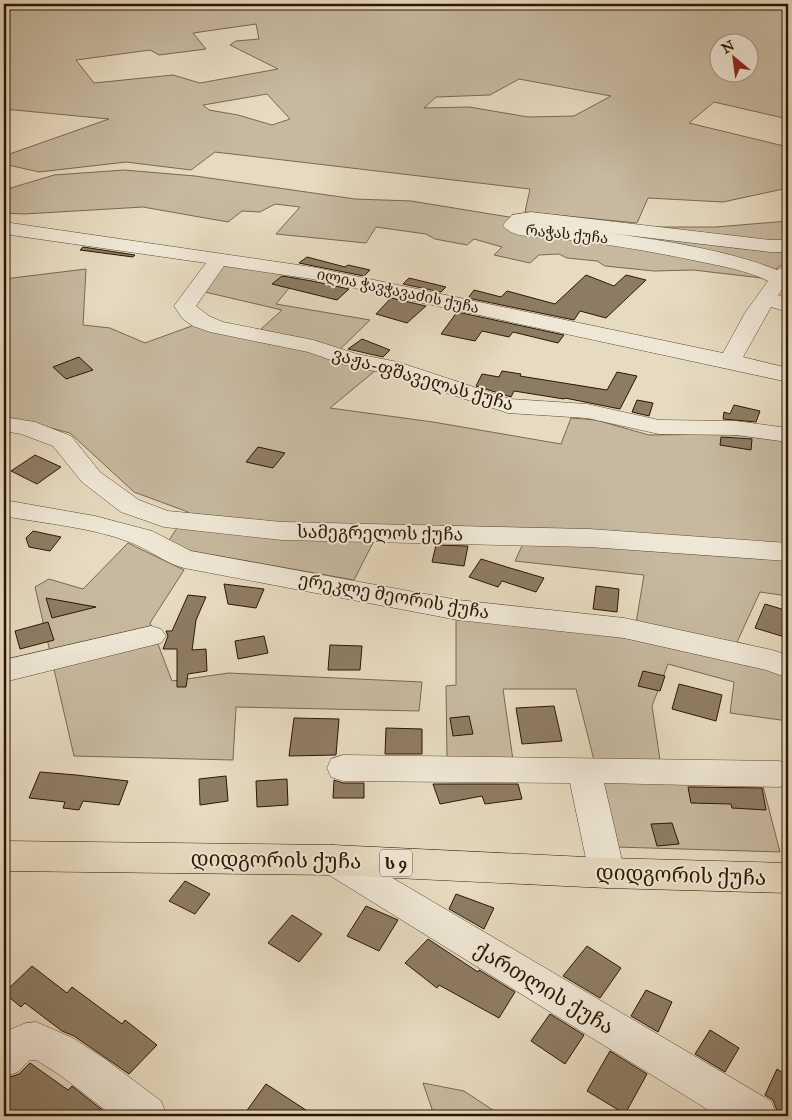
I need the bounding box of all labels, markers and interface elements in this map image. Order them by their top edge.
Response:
north arrow [710,32,760,82]
text: N [719,37,737,57]
street label: რაჭას ქუჩა [525,221,609,247]
street label: ილია ჭავჭავაძის ქუჩა [315,265,481,317]
street label: ვაჟა-ფშაველას ქუჩა [330,343,516,415]
street label: სამეგრელოს ქუჩა [297,521,463,545]
street label: ერეკლე მეორის ქუჩა [297,568,491,624]
street label: დიდგორის ქუჩა [190,846,362,874]
road number: ს 9 [380,850,412,876]
street label: დიდგორის ქუჩა [595,859,767,891]
street label: ქართლის ქუჩა [469,936,619,1040]

